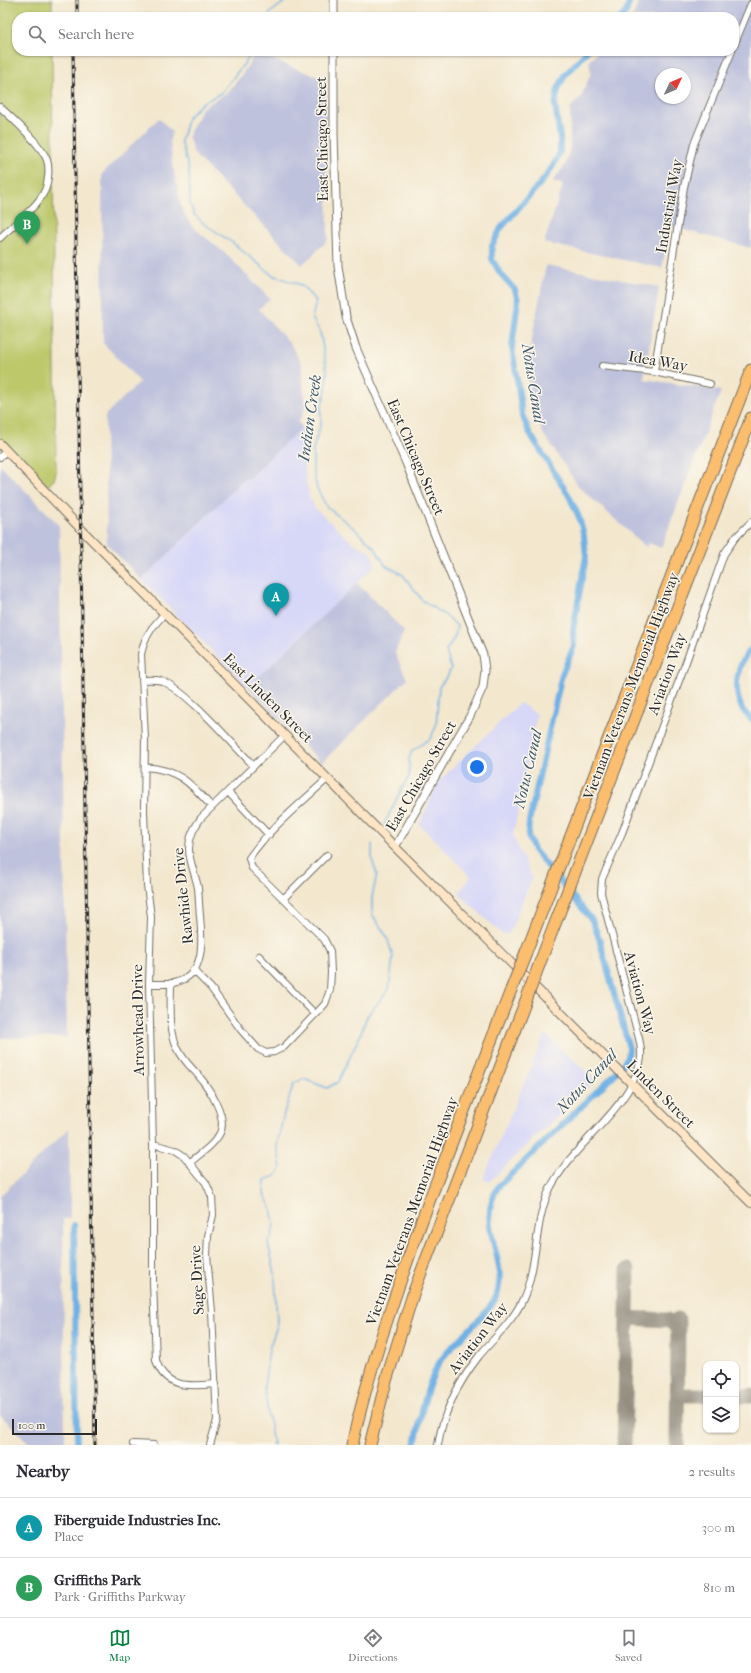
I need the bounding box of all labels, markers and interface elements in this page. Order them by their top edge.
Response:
search box [12,12,739,56]
icon: search [26,23,48,45]
text: Search here [58,25,134,43]
north arrow [655,68,691,104]
street label: East Chicago Street [312,76,332,202]
street label: Industrial Way [652,156,686,255]
pin: B [14,211,40,244]
water label: Notus Canal [518,341,550,426]
street label: Idea Way [627,347,690,375]
water label: Indian Creek [294,373,325,464]
street label: East Chicago Street [383,396,449,519]
street label: Vietnam Veterans Memorial Highway [579,569,683,803]
pin: A [263,583,289,616]
street label: Aviation Way [644,630,690,718]
street label: East Linden Street [219,649,317,747]
street label: East Chicago Street [382,717,460,835]
water label: Notus Canal [509,726,546,811]
your location [467,757,487,777]
street label: Rawhide Drive [169,846,197,945]
street label: Aviation Way [620,948,660,1038]
street label: Arrowhead Drive [128,964,148,1077]
water label: Notus Canal [551,1044,622,1118]
street label: Linden Street [623,1056,699,1132]
street label: Vietnam Veterans Memorial Highway [362,1093,462,1329]
street label: Sage Drive [186,1244,208,1315]
street label: Aviation Way [444,1298,512,1378]
map controls [703,1361,739,1433]
button: locate [703,1361,739,1397]
button: layers [703,1397,739,1433]
scale bar [12,1417,97,1436]
text: 100 m [18,1419,46,1432]
text: Nearby [16,1461,70,1481]
text: 2 results [689,1464,735,1479]
text: Fiberguide Industries Inc. [54,1511,221,1529]
text: A [25,1520,33,1535]
text: 300 m [702,1520,735,1535]
text: Place [54,1529,84,1544]
text: Griffiths Park [54,1571,141,1589]
text: B [25,1580,33,1595]
text: 810 m [703,1580,735,1595]
text: Park · Griffiths Parkway [54,1589,186,1604]
tab: Map [109,1627,131,1664]
tab: Directions [348,1627,398,1664]
tab: Saved [615,1627,642,1664]

